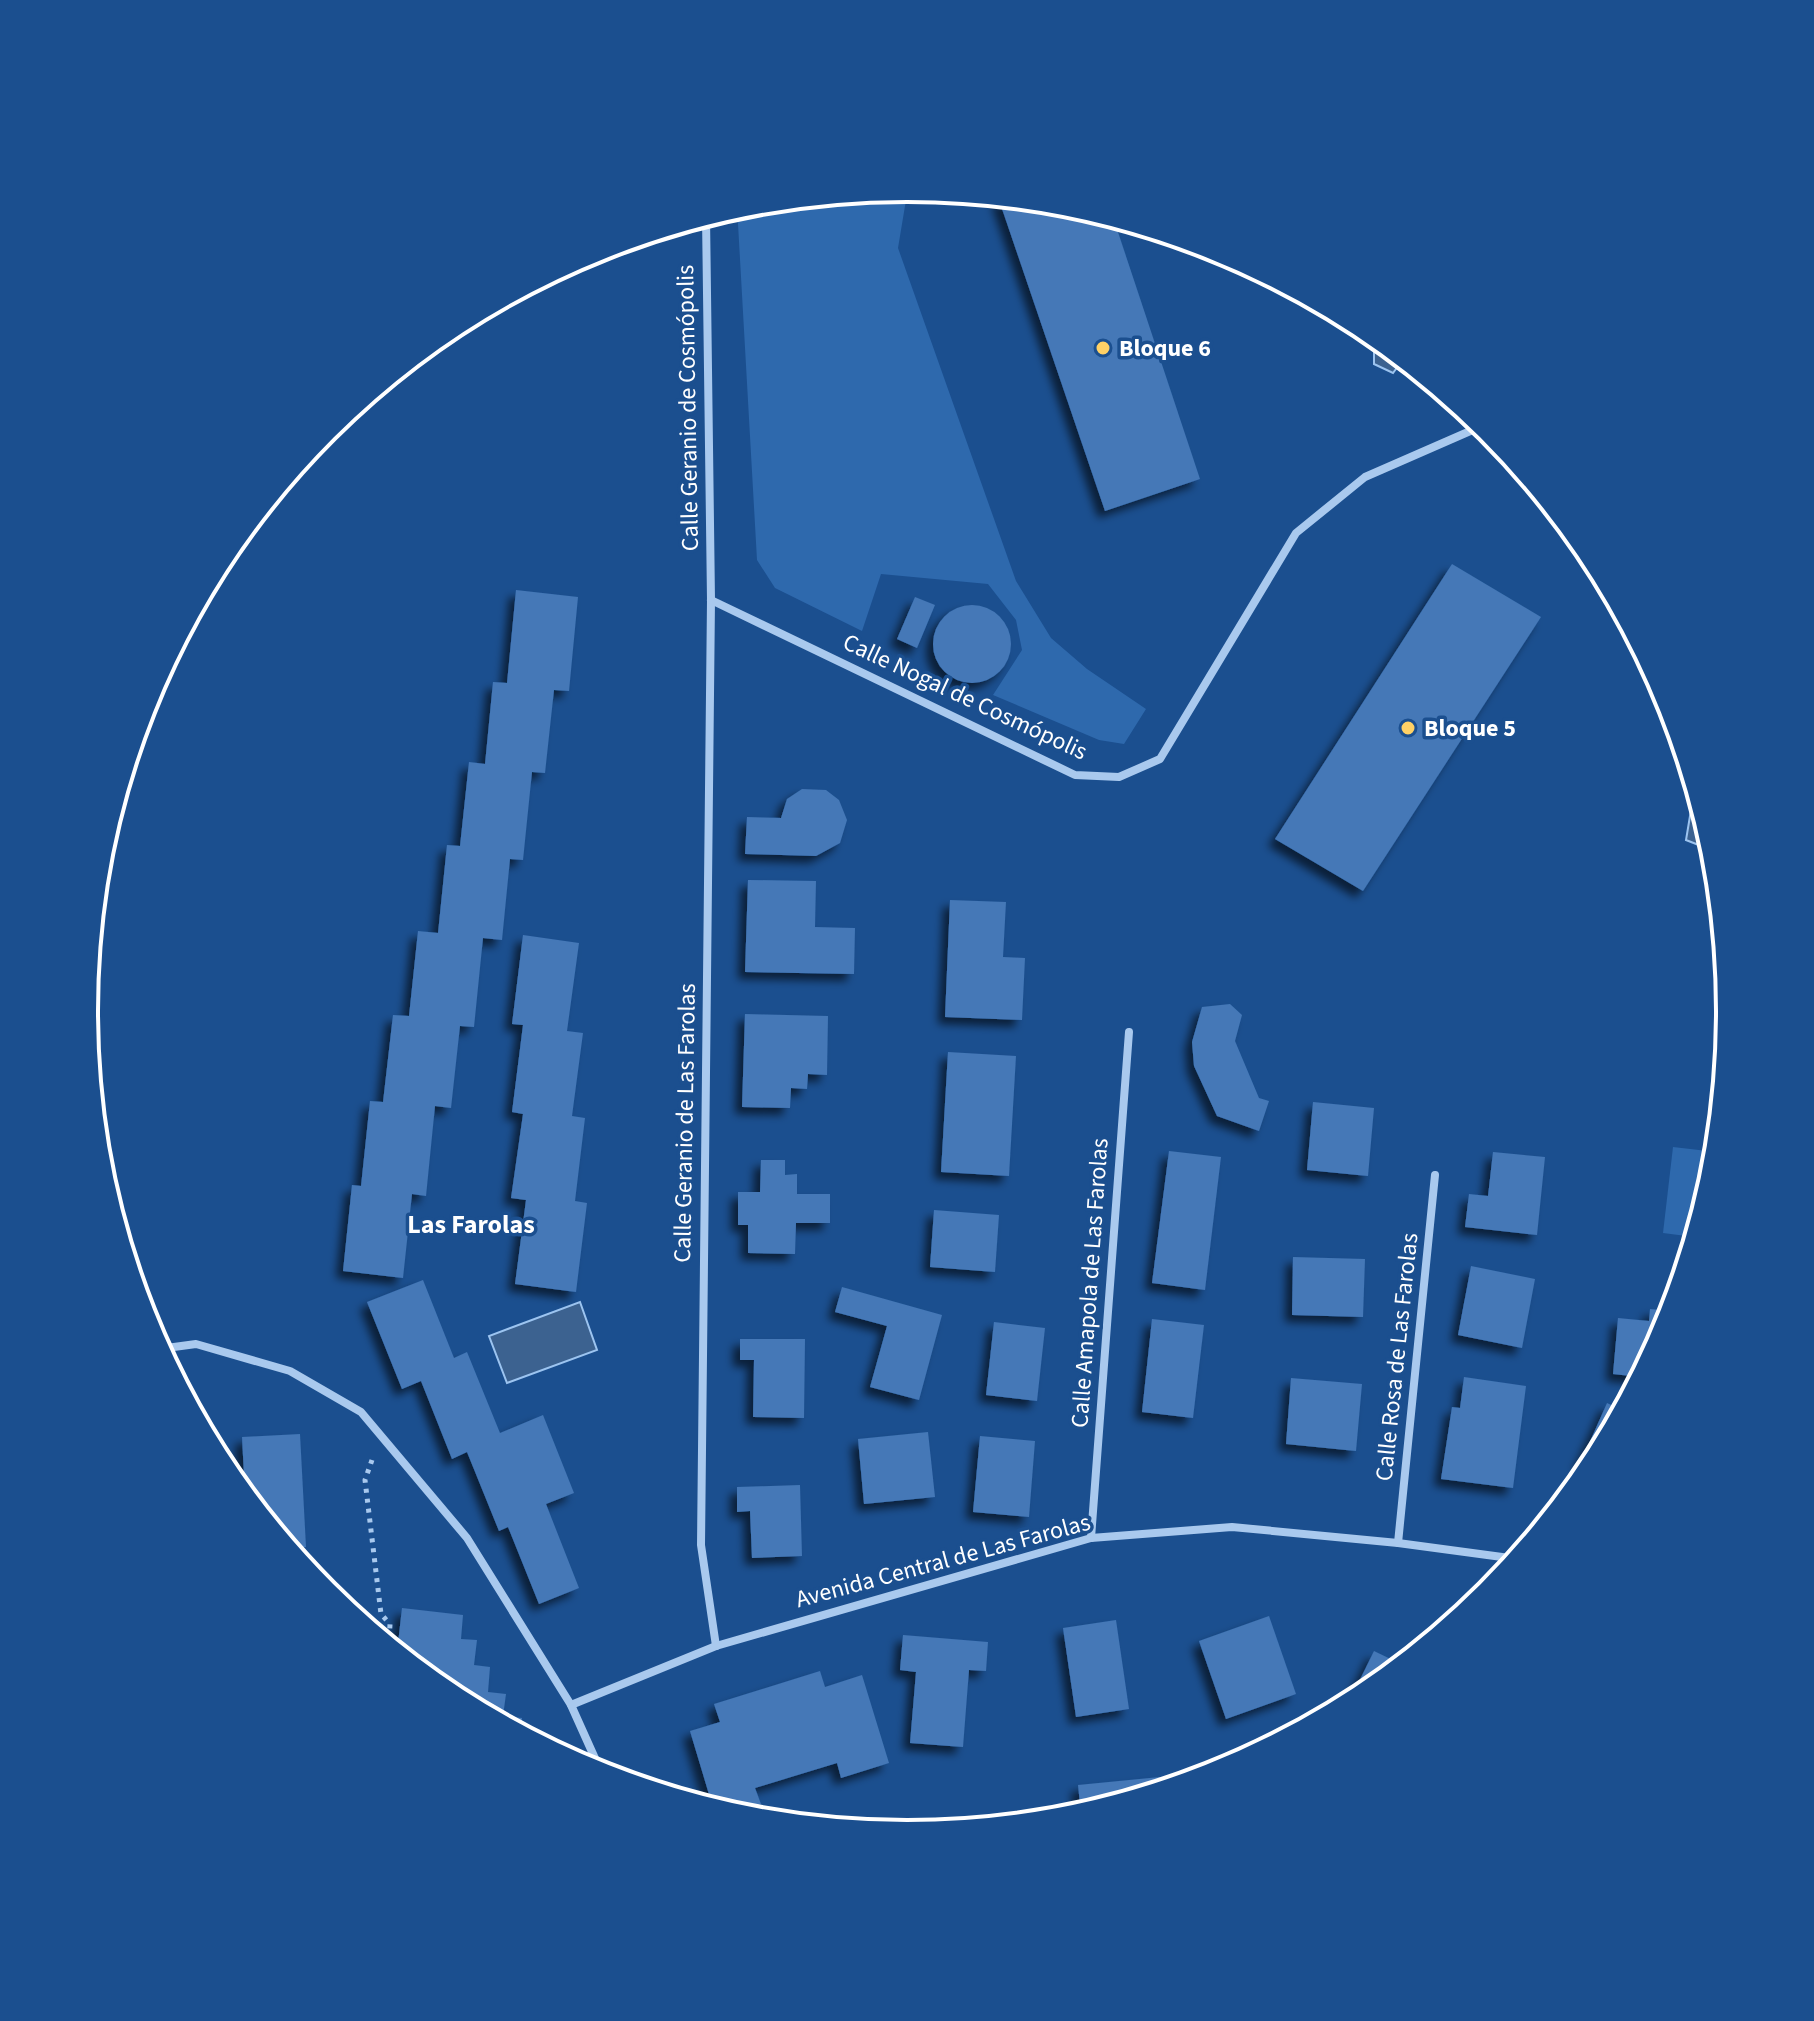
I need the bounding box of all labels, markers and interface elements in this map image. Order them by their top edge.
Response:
street label: Calle Geranio de Cosmópolis [668,265,708,551]
place label: Bloque 6 [1119,331,1211,366]
marker: Bloque 6 [1094,339,1112,357]
street label: Calle Nogal de Cosmópolis [837,625,1093,769]
place label: Bloque 5 [1424,711,1516,746]
marker: Bloque 5 [1399,719,1417,737]
street label: Calle Geranio de Las Farolas [665,983,705,1263]
street label: Calle Amapola de Las Farolas [1062,1137,1118,1429]
district label: Las Farolas [407,1206,535,1243]
street label: Calle Rosa de Las Farolas [1367,1231,1427,1483]
street label: Avenida Central de Las Farolas [792,1505,1094,1617]

